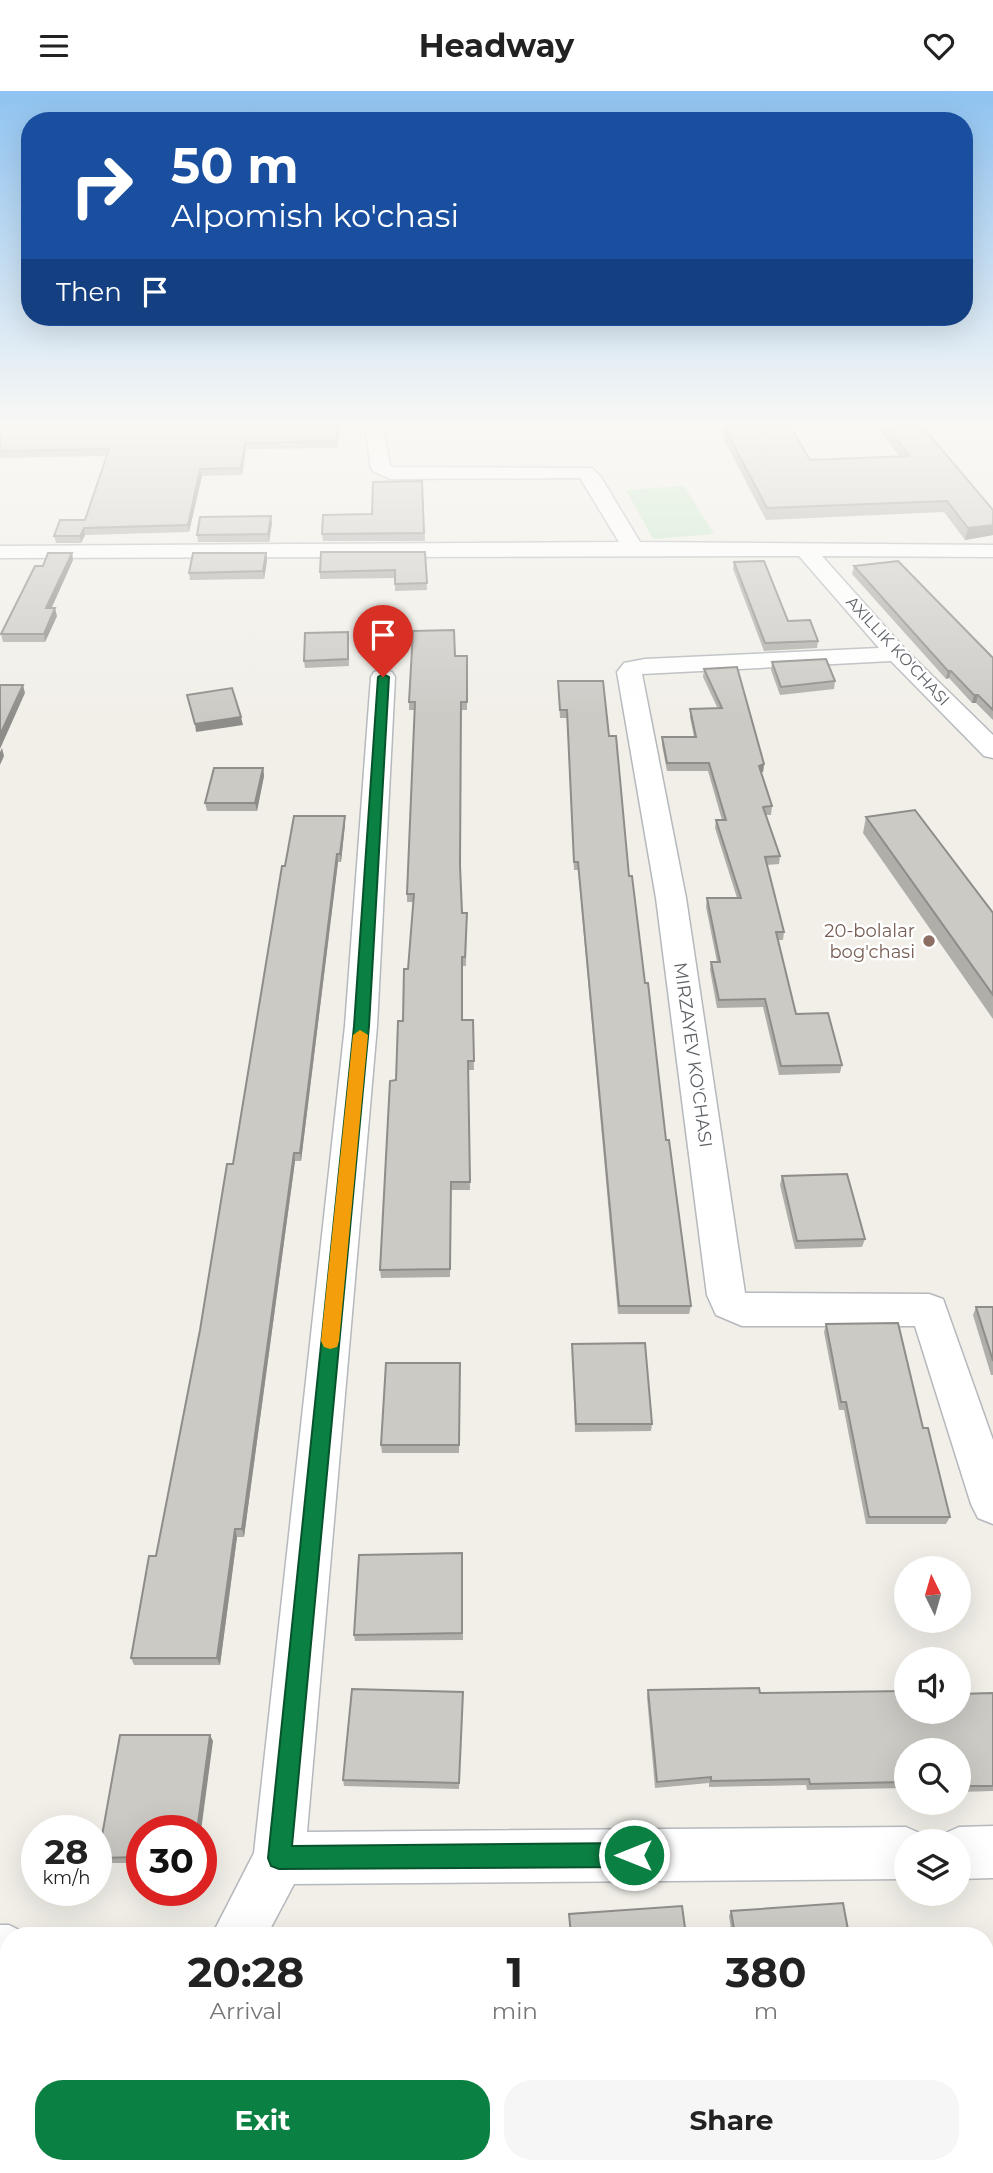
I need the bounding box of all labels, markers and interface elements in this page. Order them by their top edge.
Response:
text: Headway [419,26,574,65]
icon: menu [35,27,73,65]
icon: heart [920,27,958,65]
text: 50 m [171,136,299,195]
icon: right [56,140,147,231]
text: Alpomish ko'chasi [171,196,459,235]
icon: arrive [136,273,174,311]
text: Then [56,276,122,308]
street label: AXILLIK KO'CHASI [842,592,954,710]
pin [353,605,413,677]
icon: arrive [364,616,402,654]
place label: 20-bolalar bog'chasi [824,920,915,963]
marker: 20-bolalar bog'chasi [921,933,937,949]
street label: MIRZAYEV KO'CHASI [669,961,717,1149]
north arrow [894,1556,971,1633]
map controls [894,1556,971,1906]
button: sound [894,1647,971,1724]
button: search [894,1738,971,1815]
speed limit sign: 30 [126,1815,217,1906]
position arrow [597,1818,671,1892]
button: layers [894,1829,971,1906]
text: 28 [45,1830,88,1873]
text: km/h [42,1867,91,1889]
text: 20:28 [187,1946,304,1998]
text: 1 [507,1946,523,1998]
text: 380 [725,1946,807,1998]
text: Arrival [210,1997,282,2025]
text: min [492,1997,538,2025]
text: m [754,1997,778,2025]
button: Exit [35,2080,490,2160]
button: Share [504,2080,959,2160]

